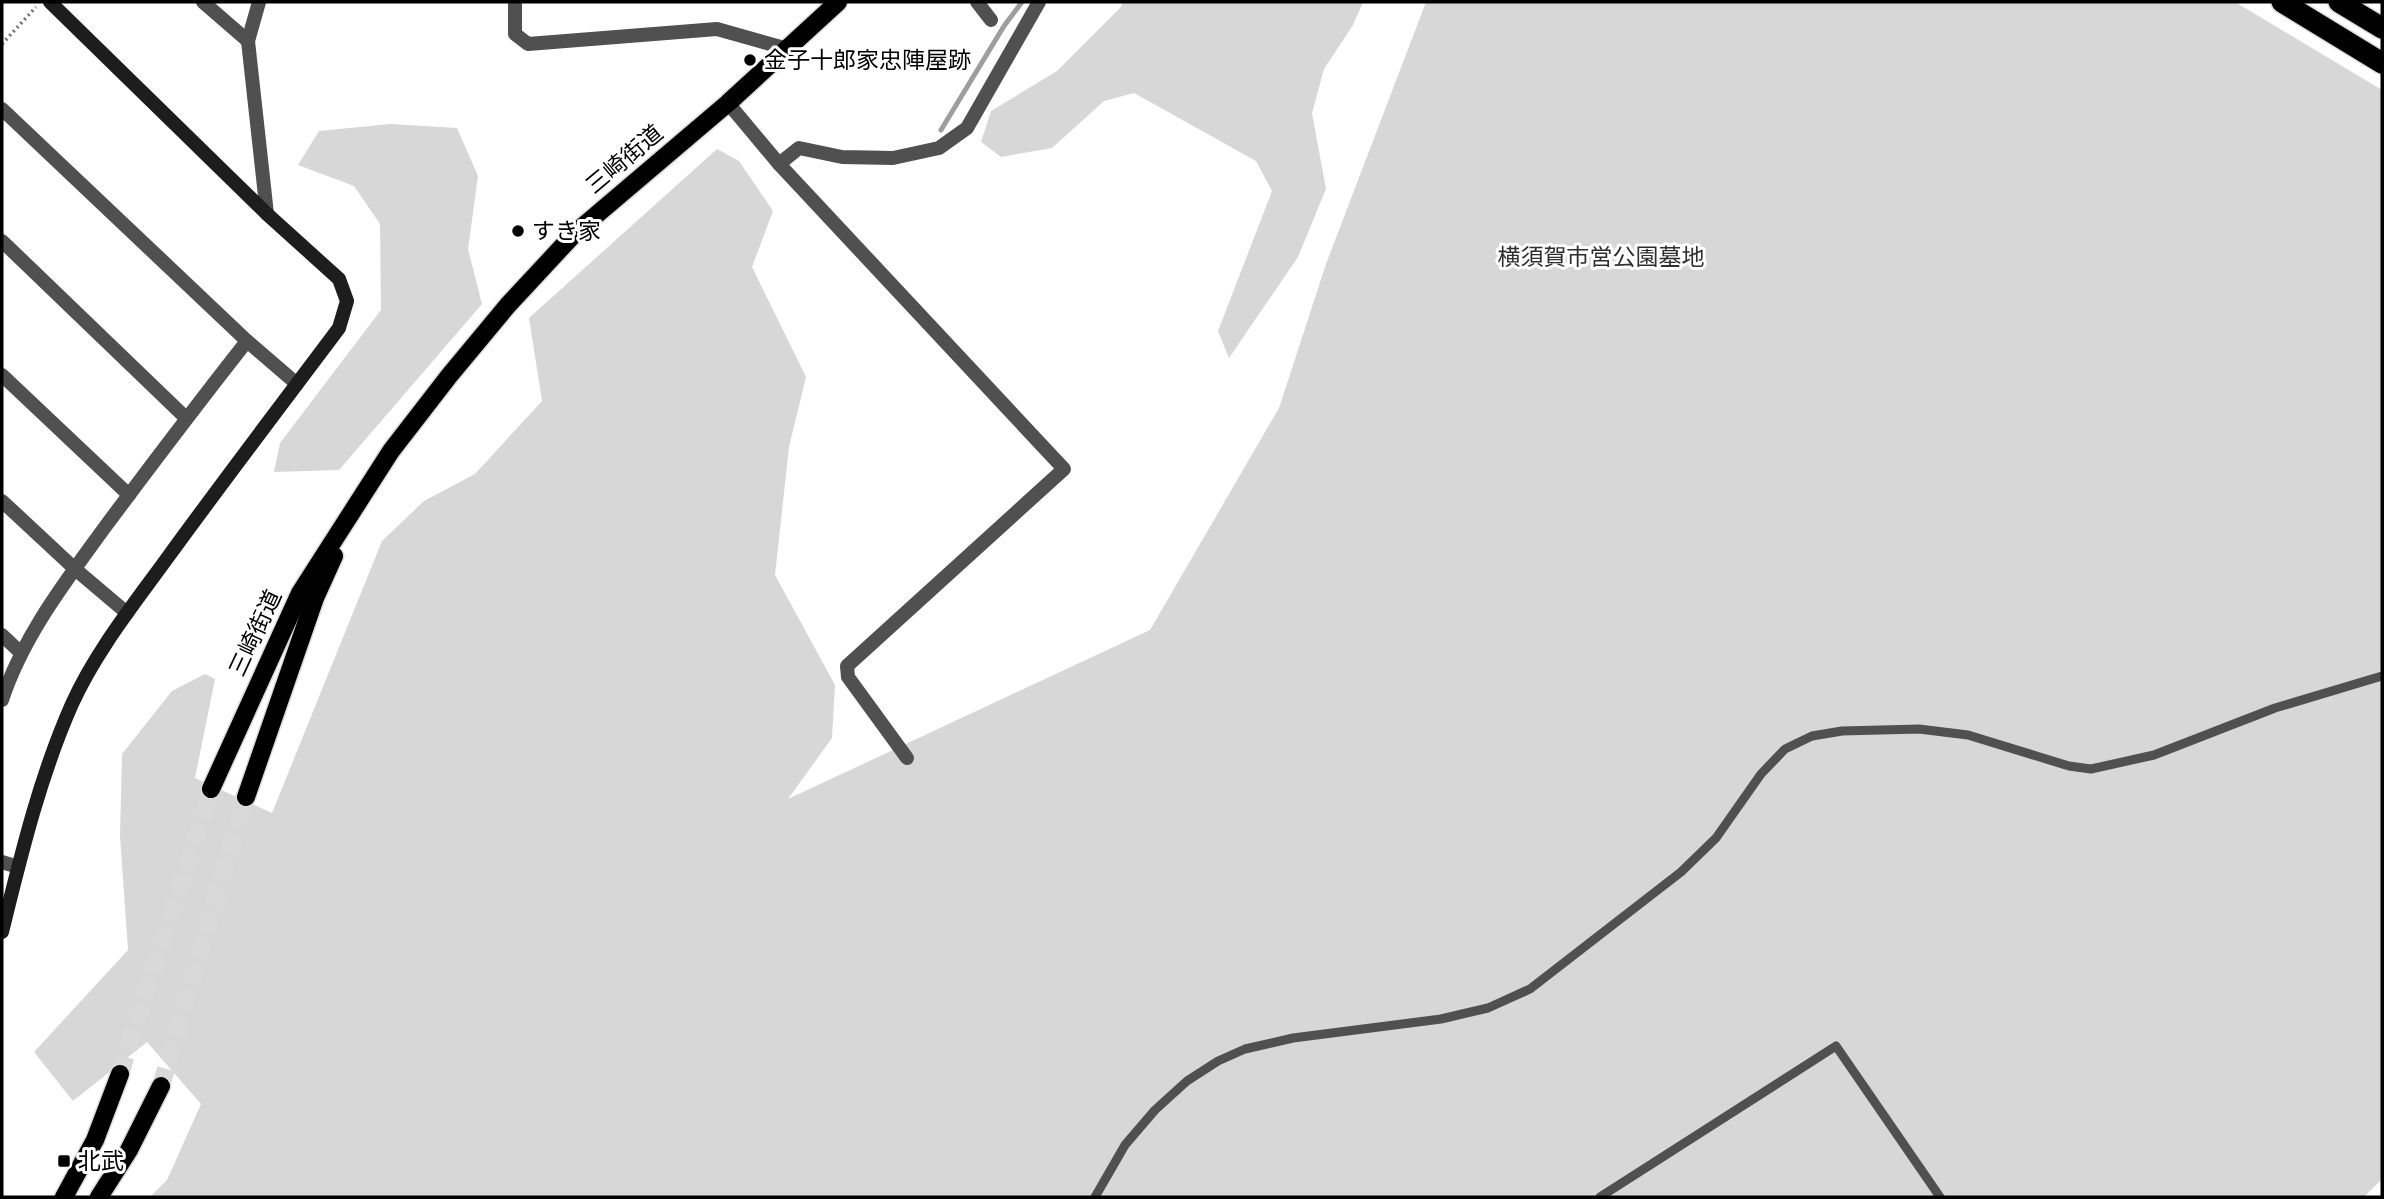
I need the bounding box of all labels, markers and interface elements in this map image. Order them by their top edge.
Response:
place label: 金子十郎家忠陣屋跡 [764,48,971,77]
marker: 金子十郎家忠陣屋跡 [742,52,758,68]
street label: 三崎街道 [581,120,670,202]
place label: すき家 [532,219,601,248]
marker: すき家 [510,223,526,239]
park label: 横須賀市営公園墓地 [1498,245,1705,274]
street label: 三崎街道 [225,586,290,682]
place label: 北武 [78,1149,124,1178]
marker: 北武 [56,1153,72,1169]

